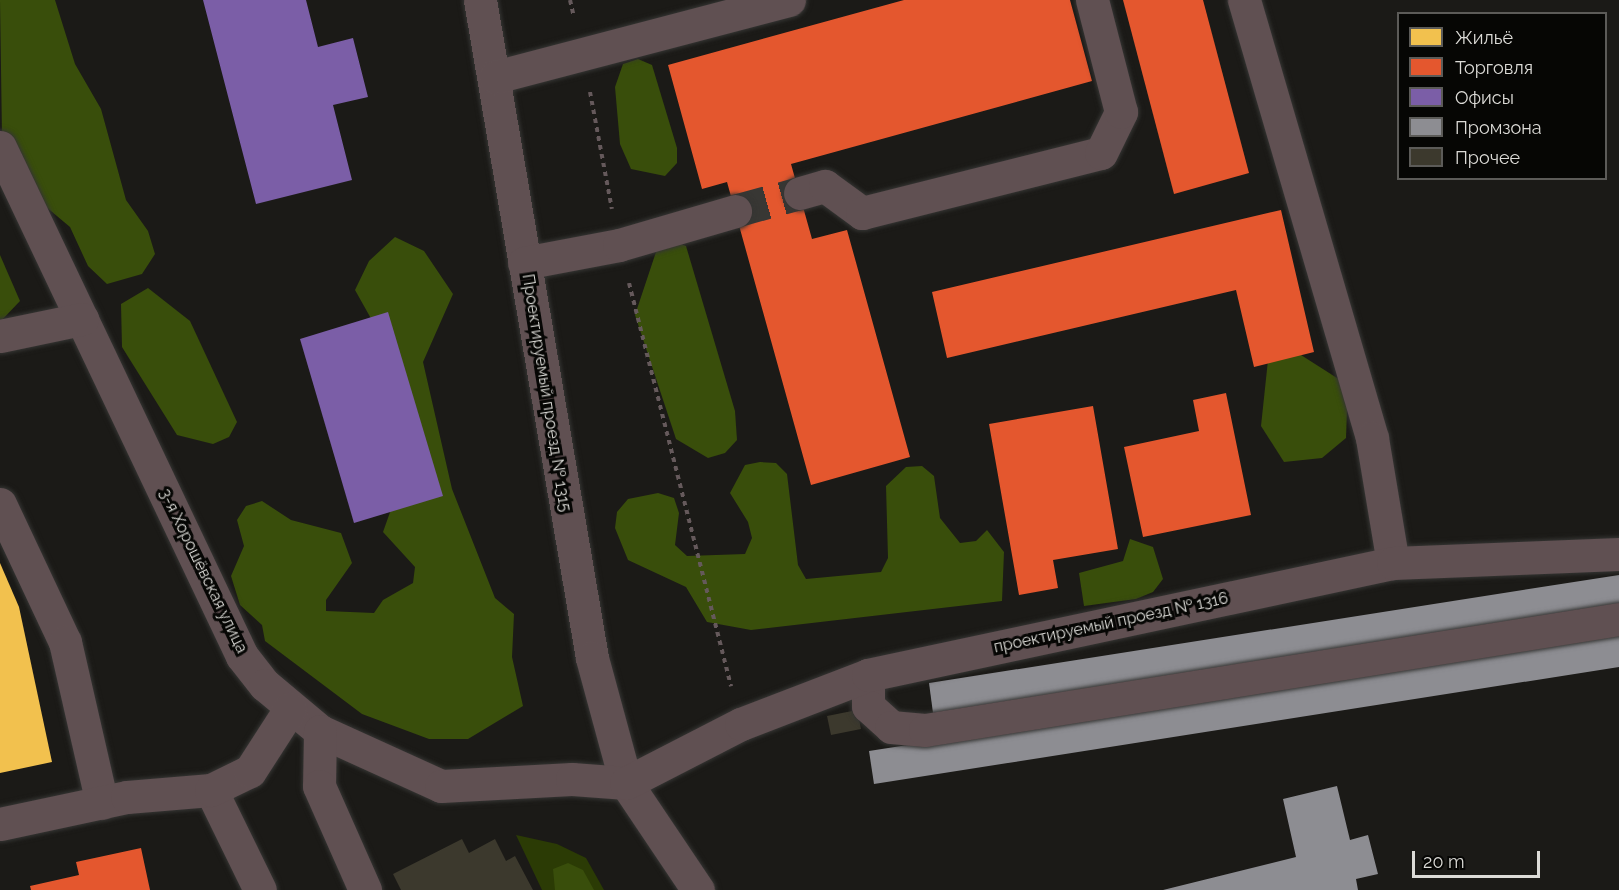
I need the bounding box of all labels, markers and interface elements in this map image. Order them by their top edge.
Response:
legend [1397,12,1607,180]
text: Жильё [1455,27,1513,48]
text: Торговля [1455,57,1533,78]
text: Офисы [1455,87,1514,108]
text: Промзона [1455,117,1542,138]
text: Прочее [1455,147,1520,168]
street label: Проектируемый проезд № 1315 [518,273,574,513]
street label: 3-я Хорошёвская улица [155,486,251,656]
street label: проектируемый проезд № 1316 [992,589,1230,657]
scale bar [1415,839,1542,877]
text: 20 m [1423,851,1465,872]

